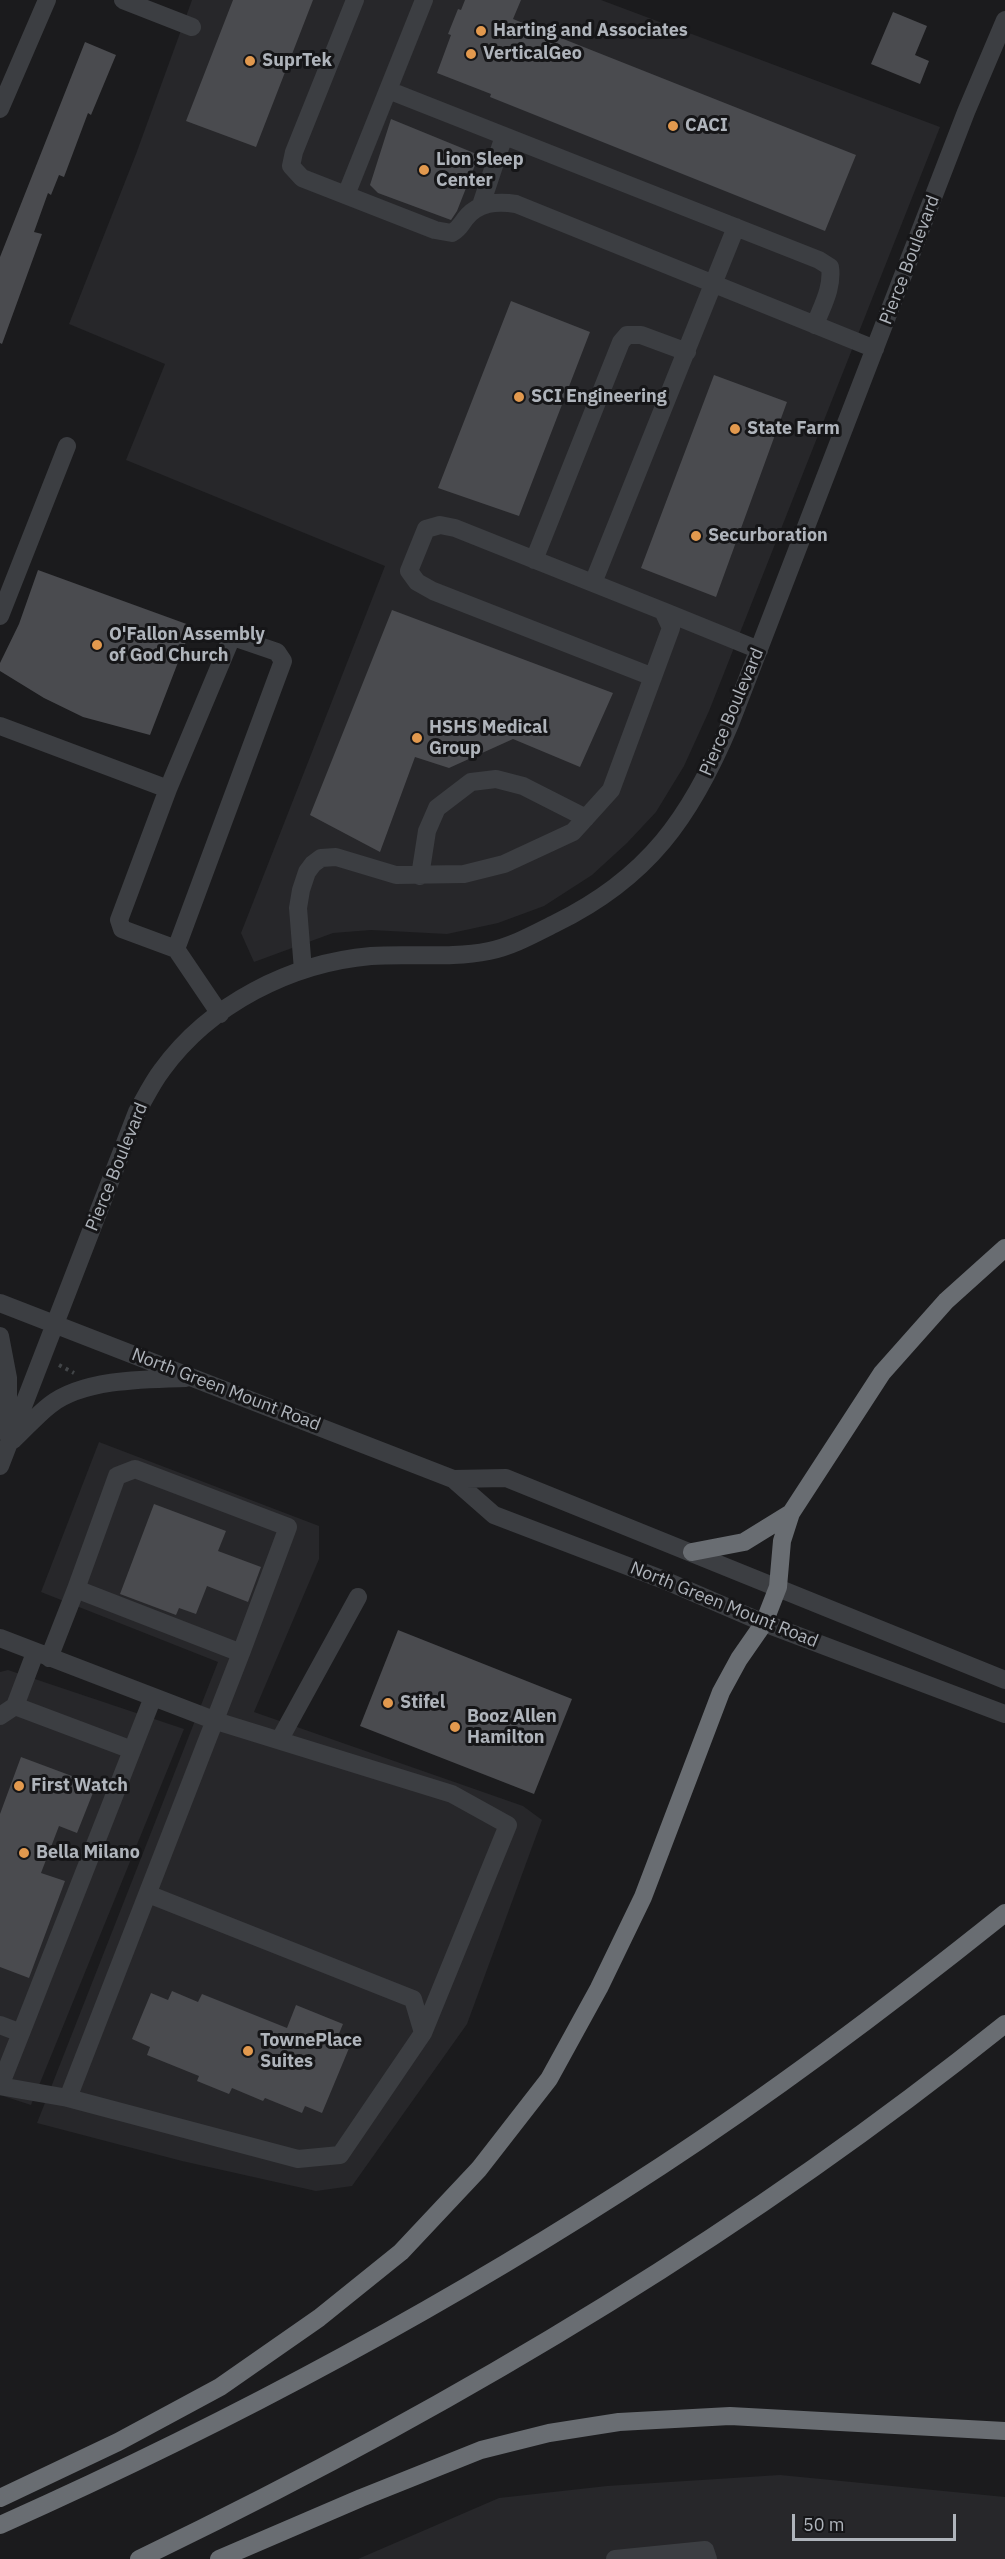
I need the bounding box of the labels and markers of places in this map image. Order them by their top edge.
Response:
place label: Harting and Associates [493,20,688,42]
marker: Harting and Associates [474,24,488,38]
place label: VerticalGeo [483,43,582,65]
marker: VerticalGeo [464,47,478,61]
place label: SuprTek [262,50,332,72]
marker: SuprTek [243,54,257,68]
place label: CACI [685,115,728,137]
marker: CACI [666,119,680,133]
place label: Lion Sleep Center [436,149,524,192]
marker: Lion Sleep Center [417,163,431,177]
place label: SCI Engineering [531,386,667,408]
marker: SCI Engineering [512,390,526,404]
place label: State Farm [747,418,840,440]
marker: State Farm [728,422,742,436]
place label: Securboration [708,525,828,547]
marker: Securboration [689,529,703,543]
place label: O'Fallon Assembly of God Church [109,624,265,666]
marker: O'Fallon Assembly of God Church [90,638,104,652]
place label: HSHS Medical Group [429,717,548,760]
marker: HSHS Medical Group [410,731,424,745]
place label: Stifel [400,1692,445,1714]
marker: Stifel [381,1696,395,1710]
place label: Booz Allen Hamilton [467,1706,557,1748]
marker: Booz Allen Hamilton [448,1720,462,1734]
place label: First Watch [31,1775,128,1797]
marker: First Watch [12,1779,26,1793]
place label: Bella Milano [36,1842,140,1864]
marker: Bella Milano [17,1846,31,1860]
place label: TownePlace Suites [260,2030,362,2072]
marker: TownePlace Suites [241,2044,255,2058]

